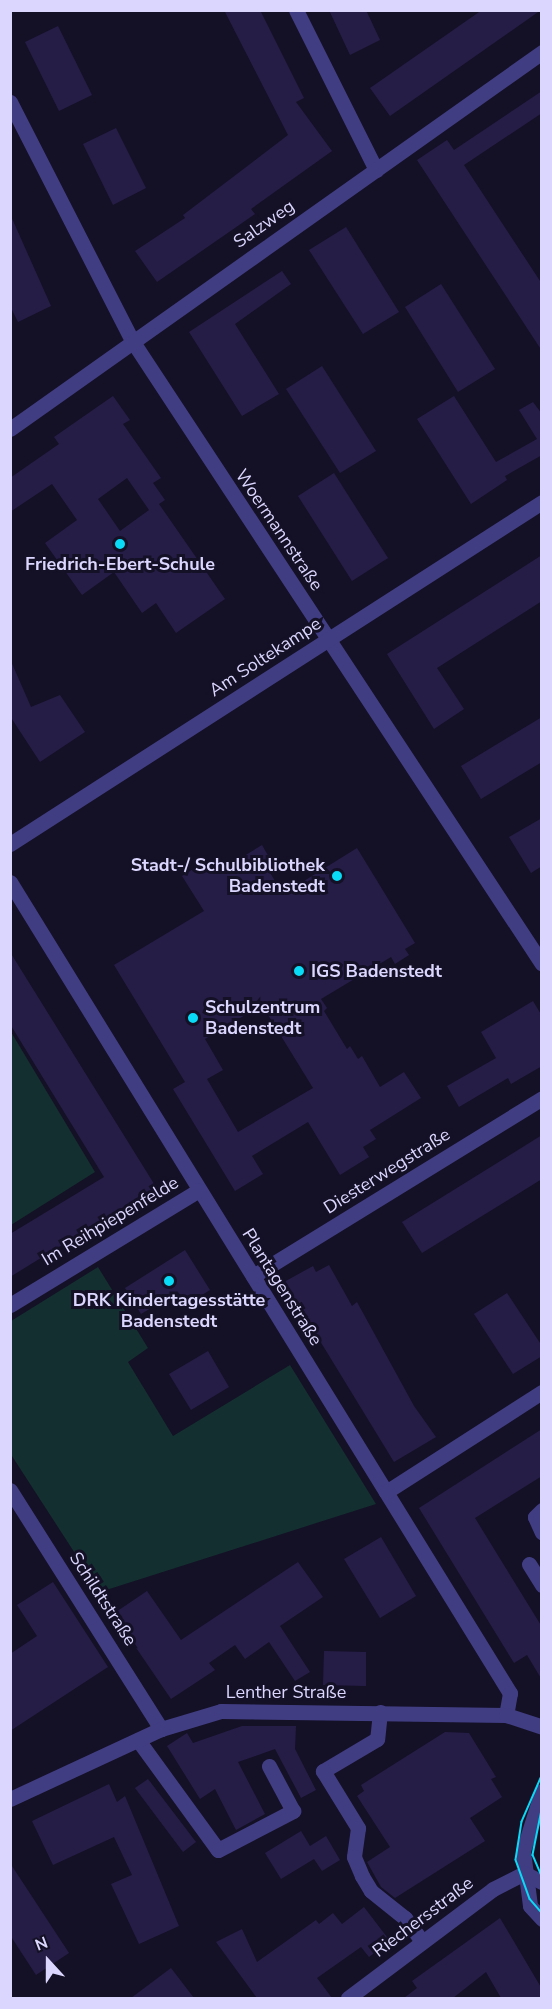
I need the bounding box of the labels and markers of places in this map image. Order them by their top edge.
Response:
marker: Friedrich-Ebert-Schule [113,537,127,551]
place label: Friedrich-Ebert-Schule [25,553,215,575]
place label: Stadt-/ Schulbibliothek Badenstedt [131,855,325,898]
marker: Stadt-/ Schulbibliothek Badenstedt [330,869,344,883]
place label: IGS Badenstedt [311,960,442,982]
marker: IGS Badenstedt [292,964,306,978]
place label: Schulzentrum Badenstedt [205,997,320,1040]
marker: Schulzentrum Badenstedt [186,1011,200,1025]
marker: DRK Kindertagesstätte Badenstedt [162,1274,176,1288]
place label: DRK Kindertagesstätte Badenstedt [73,1290,265,1332]

